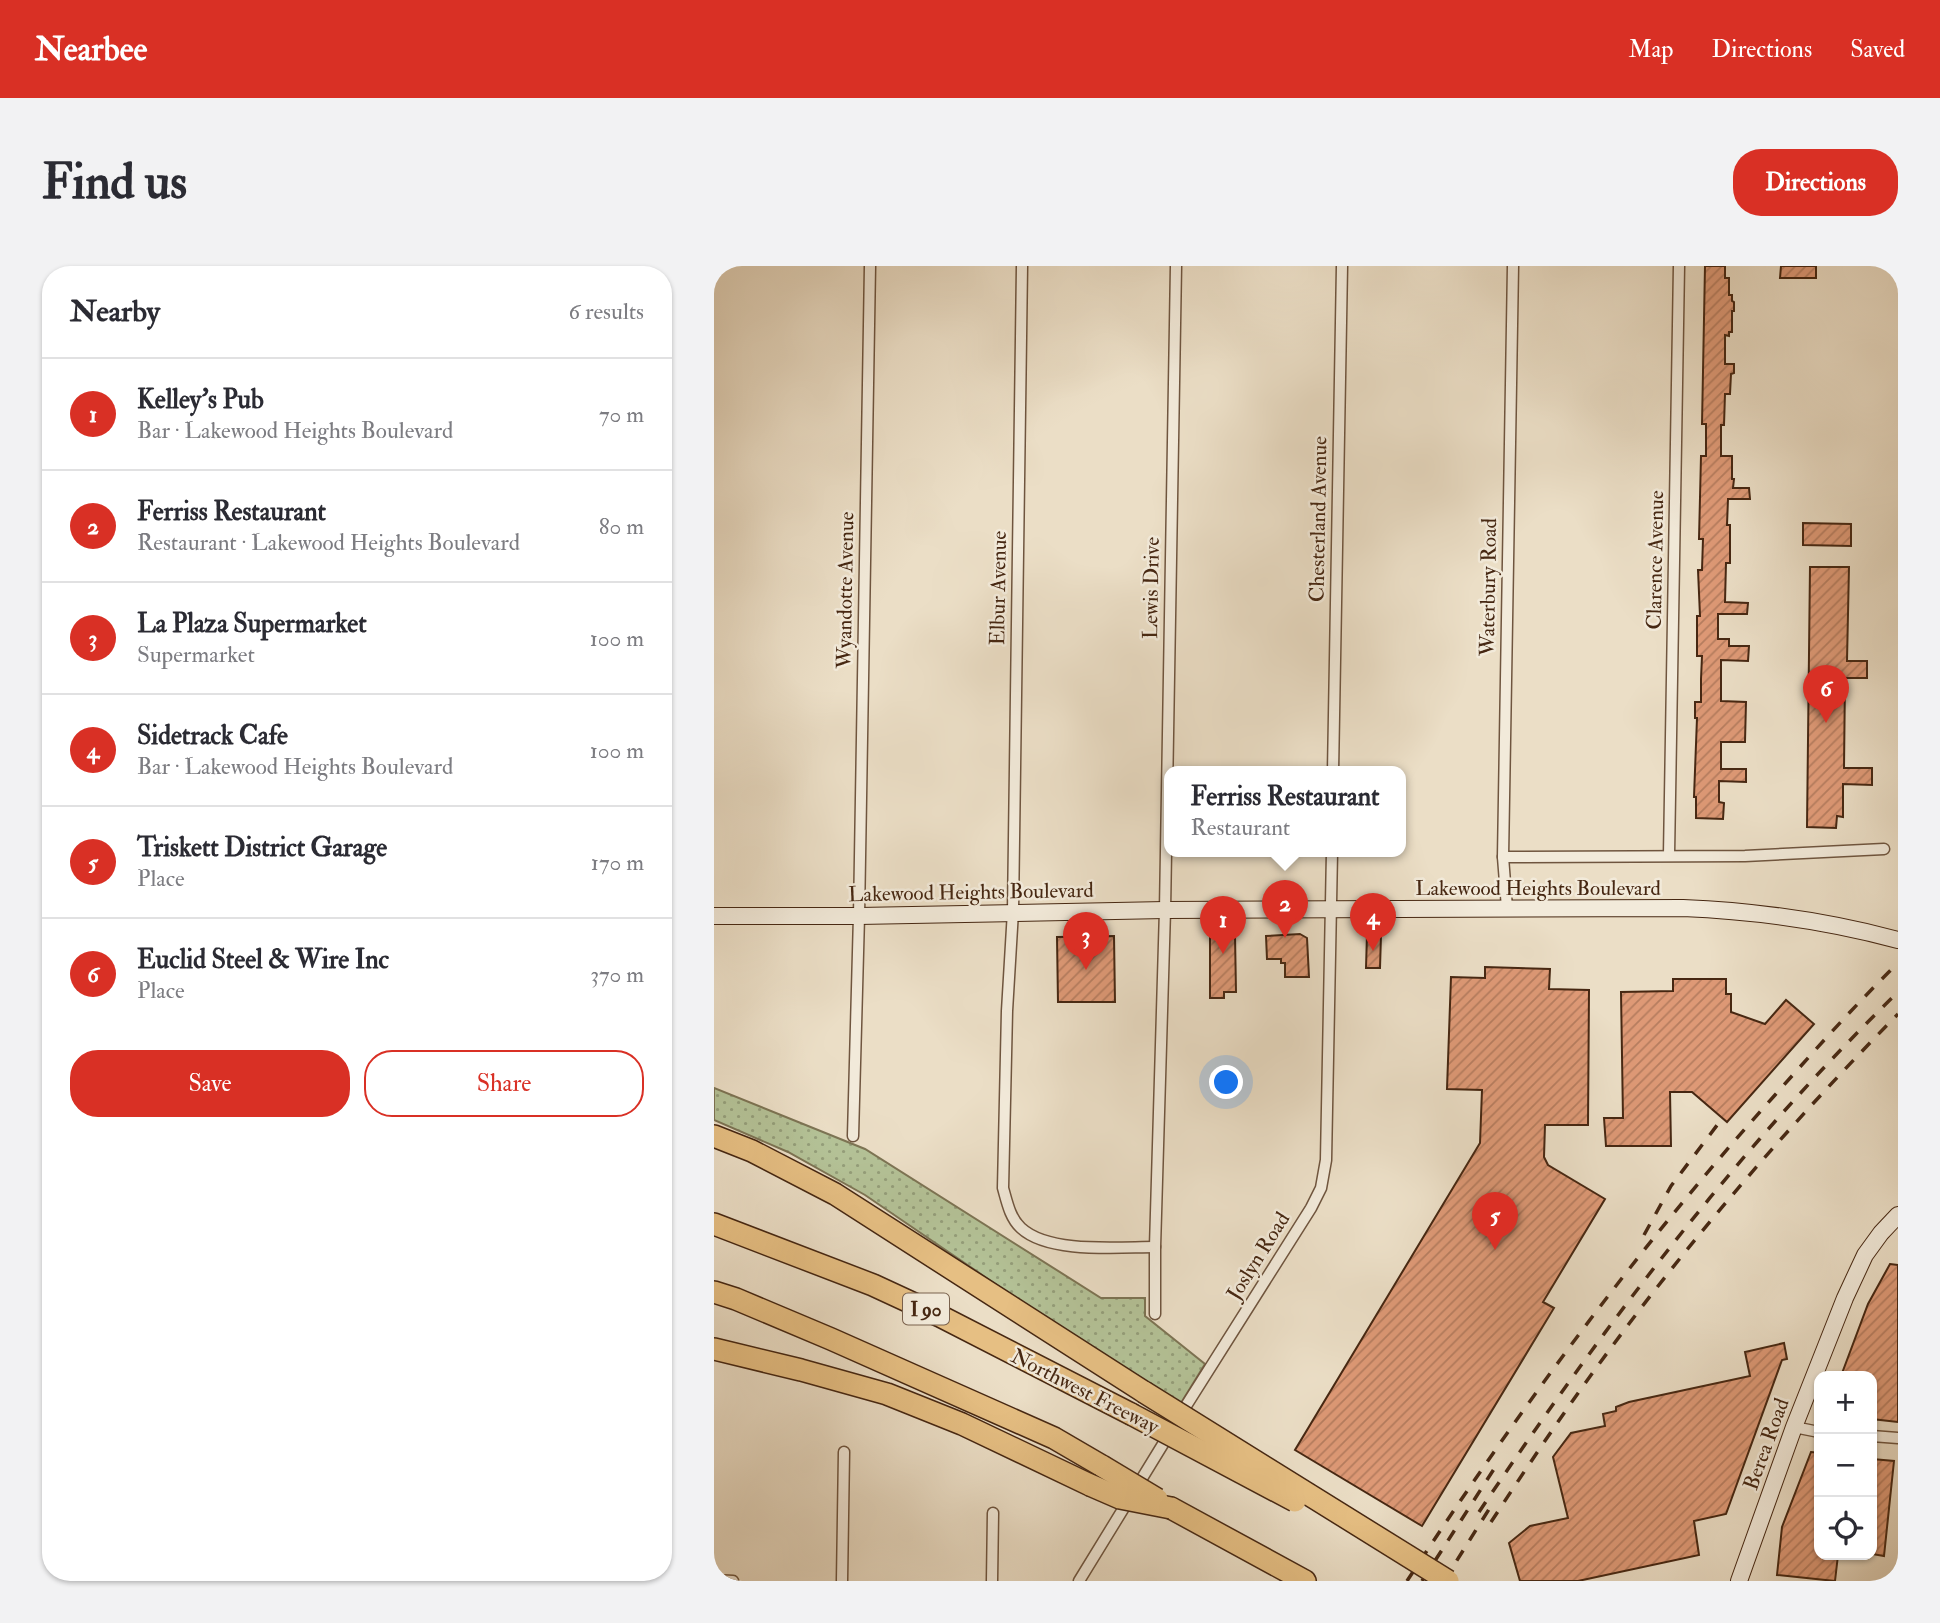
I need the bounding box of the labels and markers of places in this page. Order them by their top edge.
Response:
pin: 6 [1803,665,1849,723]
pin: 2 [1262,880,1308,938]
pin: 4 [1350,893,1396,951]
pin: 1 [1200,896,1246,954]
pin: 3 [1063,912,1109,970]
pin: 5 [1472,1192,1518,1250]

